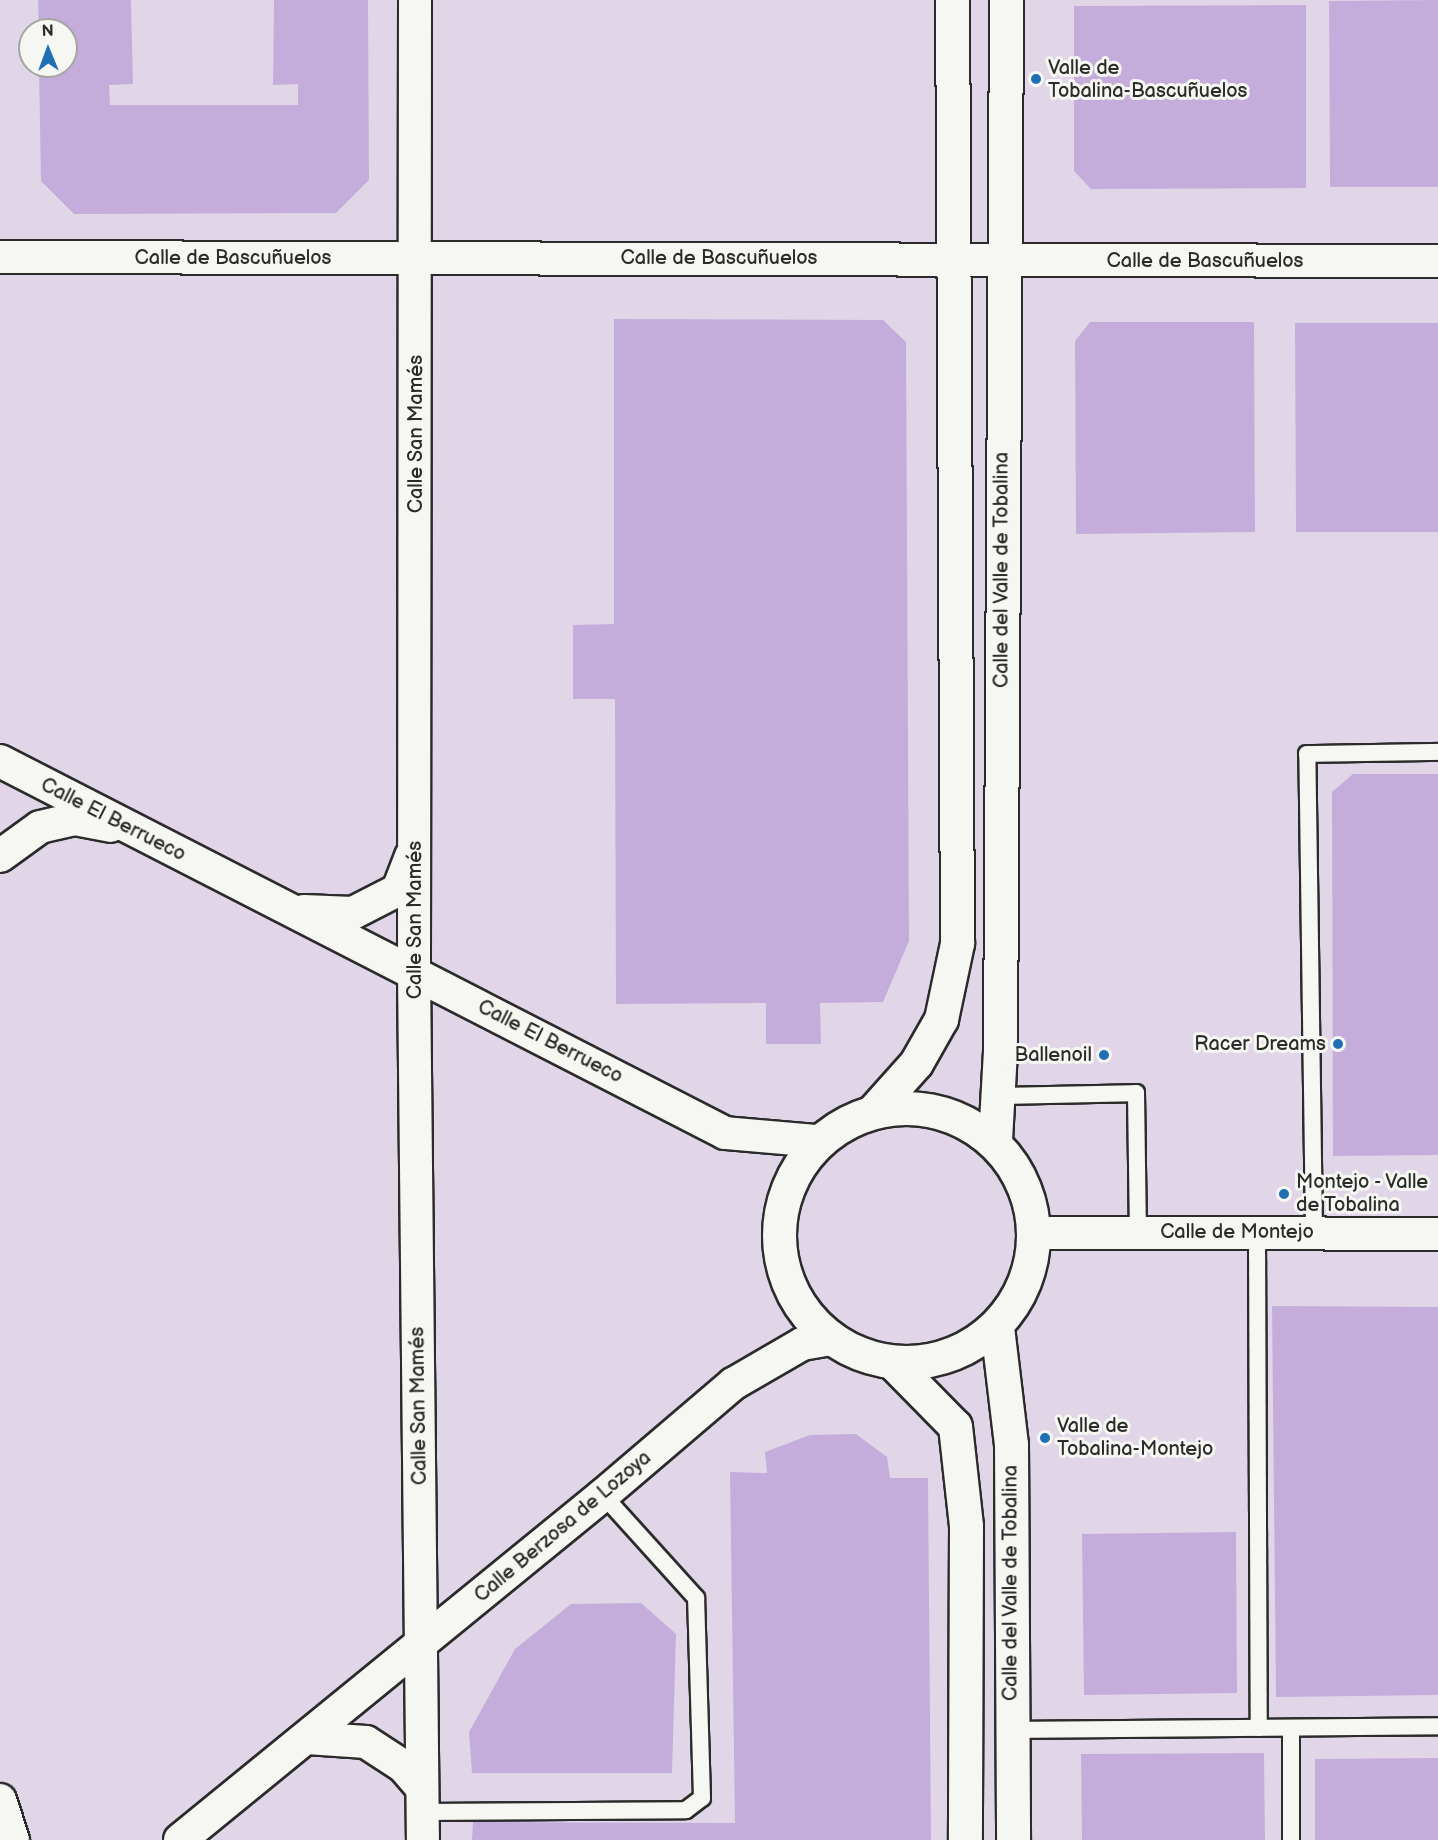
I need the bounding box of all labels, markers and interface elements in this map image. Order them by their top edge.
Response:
north arrow [18,18,78,78]
text: N [42,22,54,41]
place label: Valle de Tobalina-Bascuñuelos [1048,56,1247,103]
marker: Valle de Tobalina-Bascuñuelos [1029,72,1043,86]
street label: Calle de Bascuñuelos [135,246,331,270]
street label: Calle de Bascuñuelos [621,246,817,270]
street label: Calle de Bascuñuelos [1107,249,1303,273]
street label: Calle San Mamés [404,355,428,513]
street label: Calle del Valle de Tobalina [990,451,1014,689]
street label: Calle El Berrueco [36,773,190,867]
street label: Calle San Mamés [403,841,427,999]
street label: Calle El Berrueco [473,995,627,1089]
place label: Racer Dreams [1194,1032,1326,1056]
marker: Racer Dreams [1331,1037,1345,1051]
place label: Ballenoil [1015,1043,1092,1067]
marker: Ballenoil [1097,1048,1111,1062]
place label: Montejo - Valle de Tobalina [1296,1170,1430,1217]
marker: Montejo - Valle de Tobalina [1277,1187,1291,1201]
street label: Calle de Montejo [1160,1220,1314,1244]
street label: Calle San Mamés [406,1326,432,1486]
place label: Valle de Tobalina-Montejo [1057,1414,1213,1461]
marker: Valle de Tobalina-Montejo [1038,1431,1052,1445]
street label: Calle Berzosa de Lozoya [470,1446,656,1608]
street label: Calle del Valle de Tobalina [999,1464,1023,1702]

